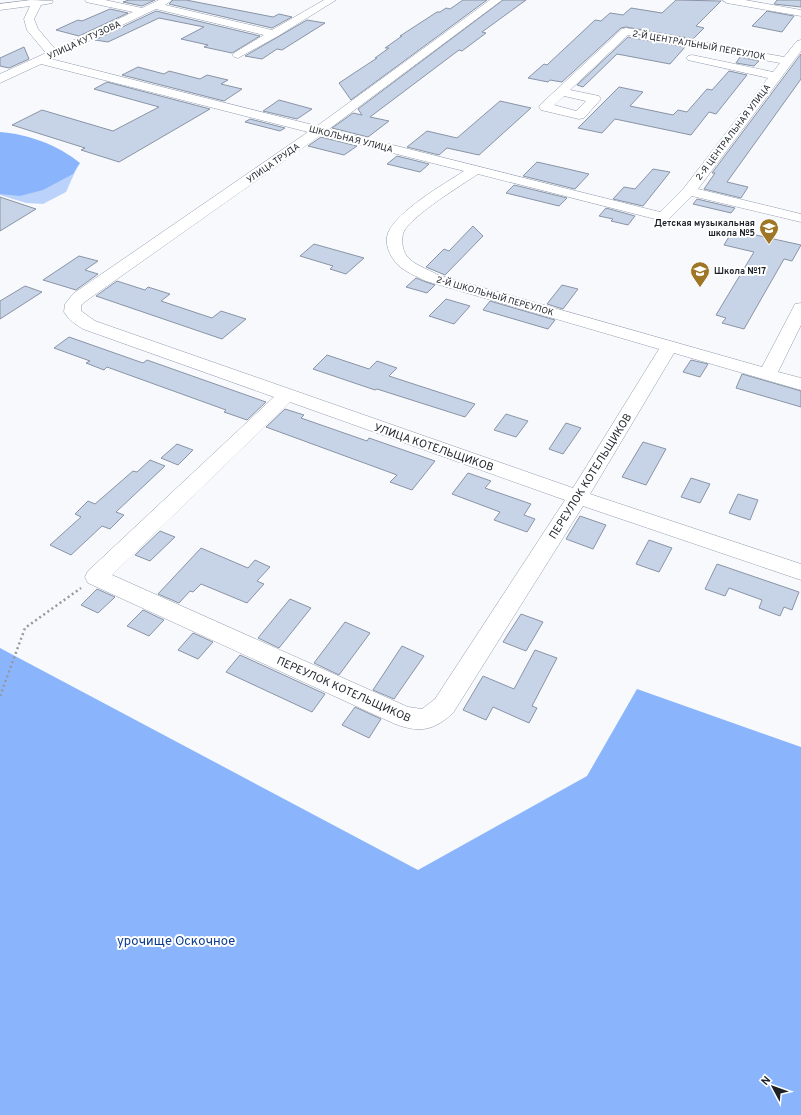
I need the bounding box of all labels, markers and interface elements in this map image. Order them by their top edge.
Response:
street label: УЛИЦА КУТУЗОВА [46,19,123,62]
street label: 2-Й ЦЕНТРАЛЬНЫЙ ПЕРЕУЛОК [631,27,767,63]
street label: 2-Я ЦЕНТРАЛЬНАЯ УЛИЦА [694,82,773,182]
street label: ШКОЛЬНАЯ УЛИЦА [308,124,394,155]
street label: УЛИЦА ТРУДА [245,141,302,186]
school or university icon: Детская музыкальная школа №5 [758,217,780,245]
place label: Детская музыкальная школа №5 [654,218,755,239]
school or university icon: Школа №17 [689,260,711,288]
place label: Школа №17 [714,266,766,277]
street label: 2-Й ШКОЛЬНЫЙ ПЕРЕУЛОК [435,273,555,319]
street label: ПЕРЕУЛОК КОТЕЛЬЩИКОВ [546,411,635,542]
street label: УЛИЦА КОТЕЛЬЩИКОВ [372,421,495,475]
street label: ПЕРЕУЛОК КОТЕЛЬЩИКОВ [274,654,413,726]
park label: урочище Оскочное [117,934,235,950]
north arrow [753,1067,793,1107]
text: N [758,1074,774,1089]

